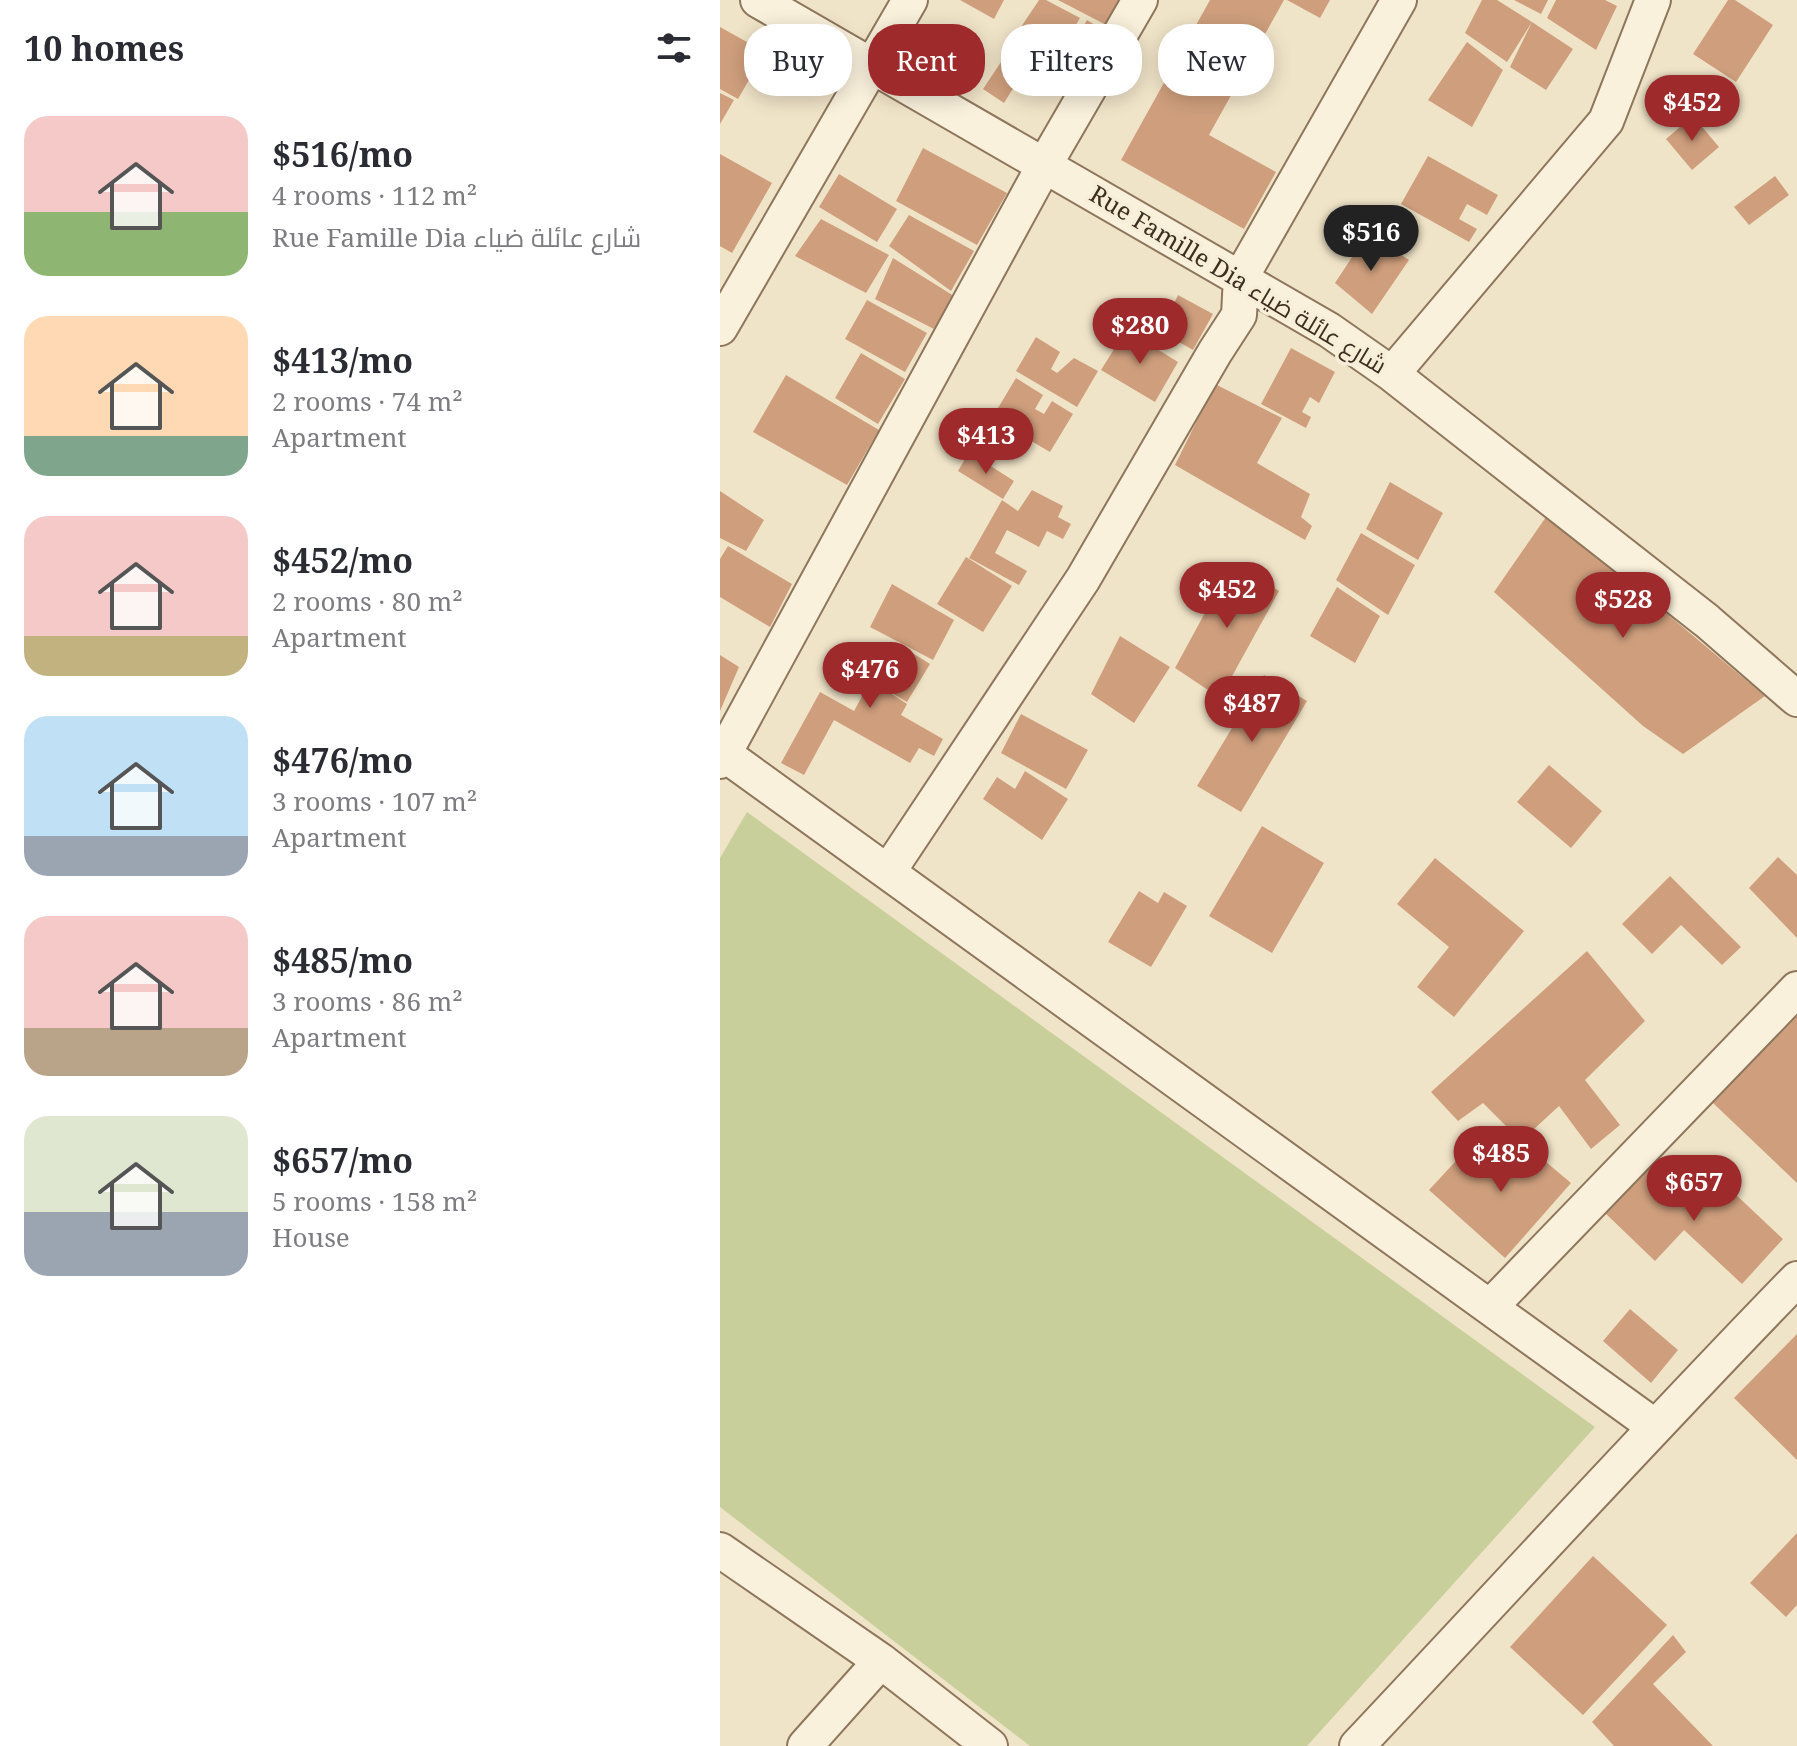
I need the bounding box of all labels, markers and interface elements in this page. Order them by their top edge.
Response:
chip: Buy [744,24,852,96]
chip: Rent [868,24,985,96]
chip: Filters [1001,24,1142,96]
chip: New [1158,24,1274,96]
text: 10 homes [24,25,184,71]
icon: filters [652,26,696,70]
pin: $452 [1645,75,1739,143]
text: $452 [1663,83,1721,119]
text: $516/mo [272,131,413,177]
icon: home [88,148,184,244]
text: 4 rooms · 112 m² [272,177,477,213]
street label: Rue Famille Dia شارع عائلة ضياء [1084,177,1393,381]
pin: $516 [1324,205,1418,273]
text: $516 [1342,213,1400,249]
text: Rue Famille Dia شارع عائلة ضياء [272,219,641,255]
pin: $280 [1093,298,1187,366]
text: $280 [1111,306,1169,342]
text: $413/mo [272,337,413,383]
icon: home [88,348,184,444]
text: 2 rooms · 74 m² [272,383,463,419]
pin: $413 [939,408,1033,476]
text: $413 [957,416,1015,452]
text: Apartment [272,419,407,455]
text: $452/mo [272,537,413,583]
icon: home [88,548,184,644]
pin: $452 [1180,562,1274,630]
text: $452 [1198,570,1256,606]
pin: $528 [1576,572,1670,640]
text: $528 [1594,580,1652,616]
text: 2 rooms · 80 m² [272,583,463,619]
text: Apartment [272,619,407,655]
pin: $476 [823,642,917,710]
text: $476 [841,650,899,686]
pin: $487 [1205,676,1299,744]
text: $487 [1223,684,1281,720]
text: $476/mo [272,737,413,783]
icon: home [88,748,184,844]
text: 3 rooms · 107 m² [272,783,477,819]
text: Apartment [272,819,407,855]
text: $485/mo [272,937,413,983]
icon: home [88,948,184,1044]
text: 3 rooms · 86 m² [272,983,463,1019]
text: Apartment [272,1019,407,1055]
pin: $485 [1454,1126,1548,1194]
text: $485 [1472,1134,1530,1170]
text: $657/mo [272,1137,413,1183]
icon: home [88,1148,184,1244]
pin: $657 [1647,1155,1741,1223]
text: $657 [1665,1163,1723,1199]
text: 5 rooms · 158 m² [272,1183,477,1219]
text: House [272,1219,350,1255]

